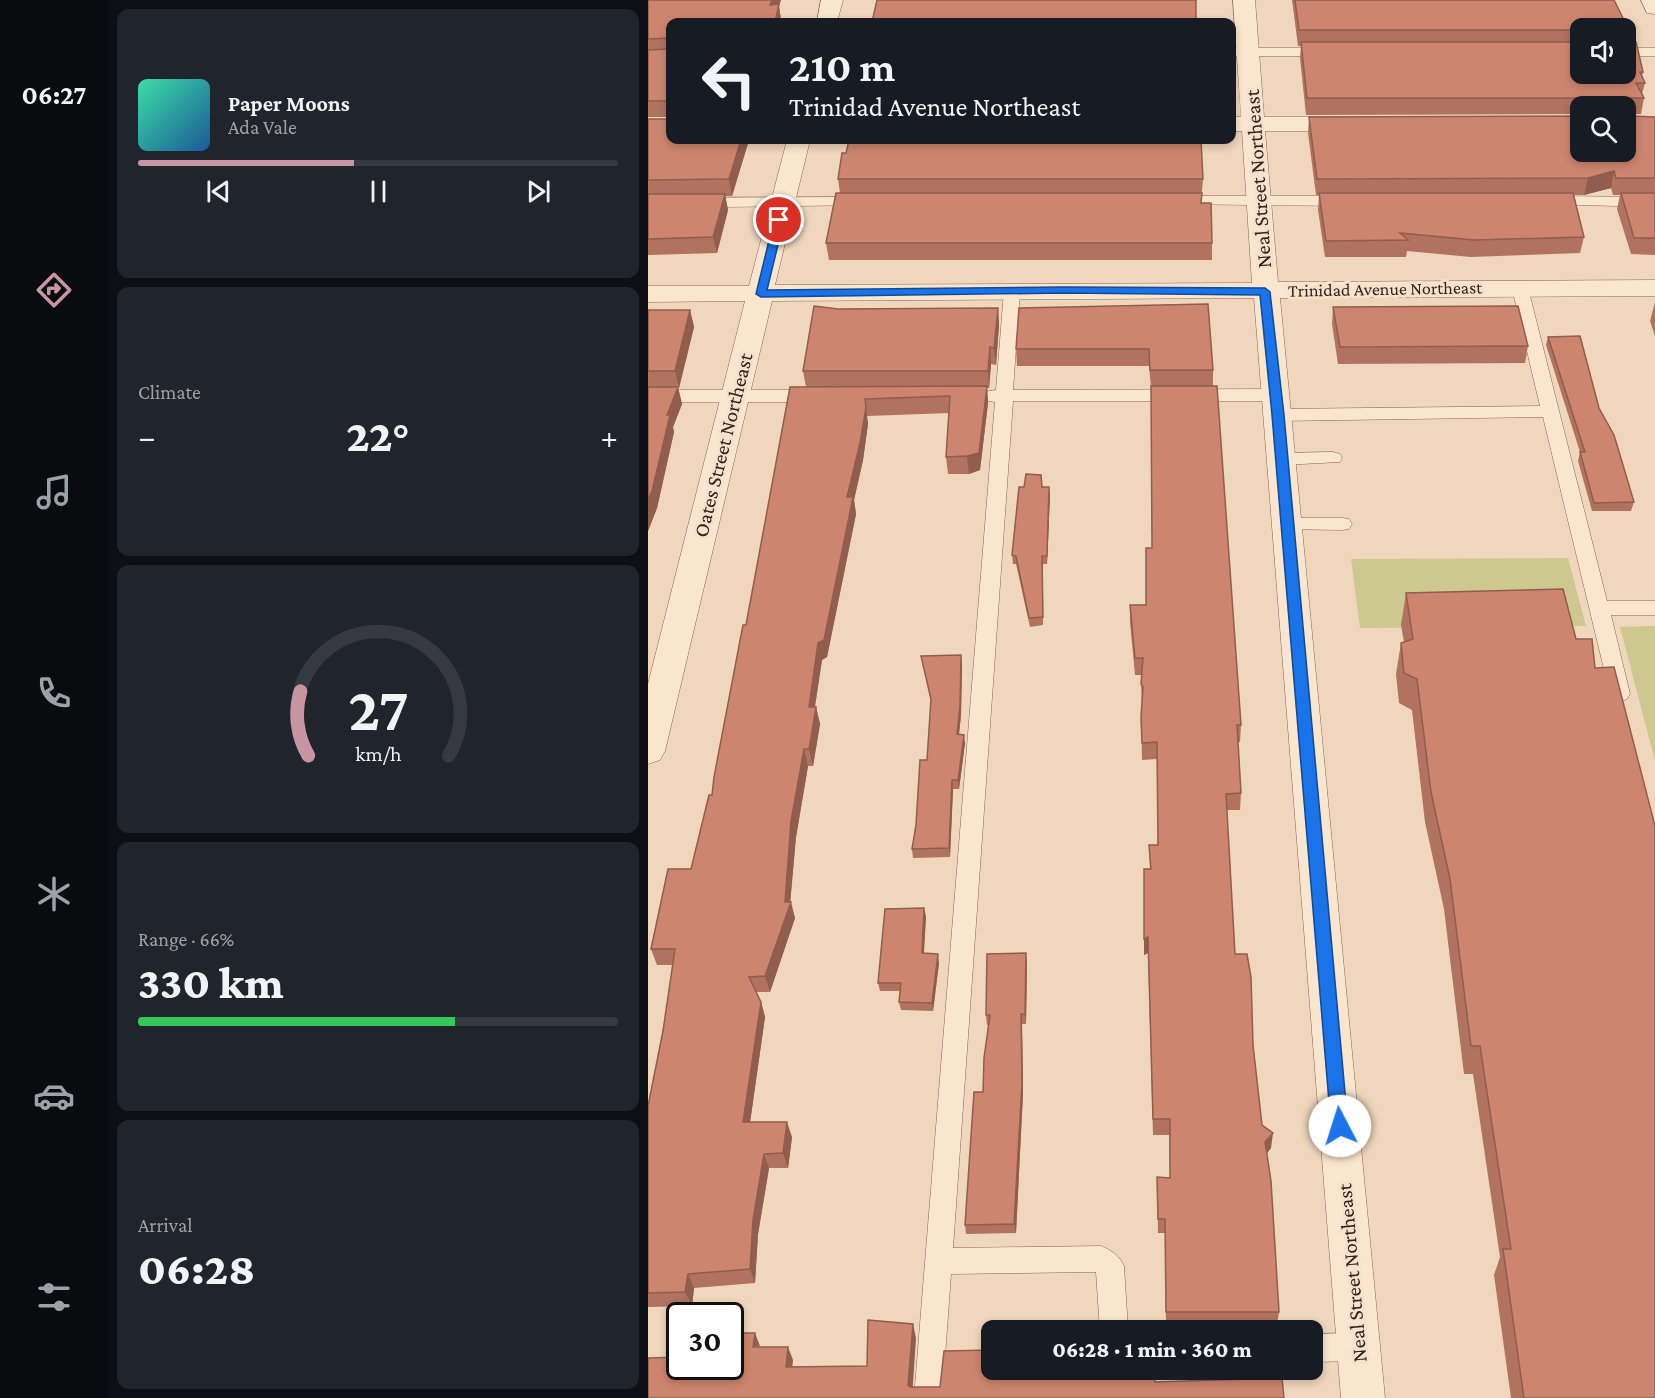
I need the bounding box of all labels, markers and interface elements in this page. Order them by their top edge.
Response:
map controls [1570,18,1636,162]
button: sound [1570,18,1636,84]
icon: left [690,42,768,120]
text: 210 m [789,43,895,90]
text: 06:27 [22,80,86,110]
street label: Neal Street Northeast [1240,88,1276,269]
text: Paper Moons [228,91,350,116]
text: Trinidad Avenue Northeast [789,92,1080,122]
button: search [1570,96,1636,162]
text: Ada Vale [228,116,297,138]
icon: previous [202,175,235,208]
icon: pause [362,175,395,208]
icon: next [522,175,555,208]
pin [753,194,804,245]
icon: arrive [762,203,795,236]
icon: directions [33,269,75,311]
street label: Trinidad Avenue Northeast [1288,277,1483,301]
street label: Oates Street Northeast [688,349,758,540]
text: Climate [138,381,201,403]
text: 22° [346,411,410,461]
text: − [138,418,155,455]
text: + [601,418,618,455]
icon: music [33,471,75,513]
icon: phone [33,672,75,714]
text: 27 [348,674,408,743]
text: km/h [355,742,402,766]
icon: climate [33,873,75,915]
text: Range · 66% [138,928,234,950]
text: 330 km [138,958,283,1008]
icon: car [33,1075,75,1117]
position arrow [1308,1094,1372,1158]
street label: Neal Street Northeast [1332,1182,1372,1363]
text: Arrival [138,1214,192,1236]
text: 06:28 [138,1244,255,1294]
icon: filters [33,1276,75,1318]
speed limit sign: 30 [666,1302,744,1380]
text: 06:28 · 1 min · 360 m [1052,1337,1252,1362]

